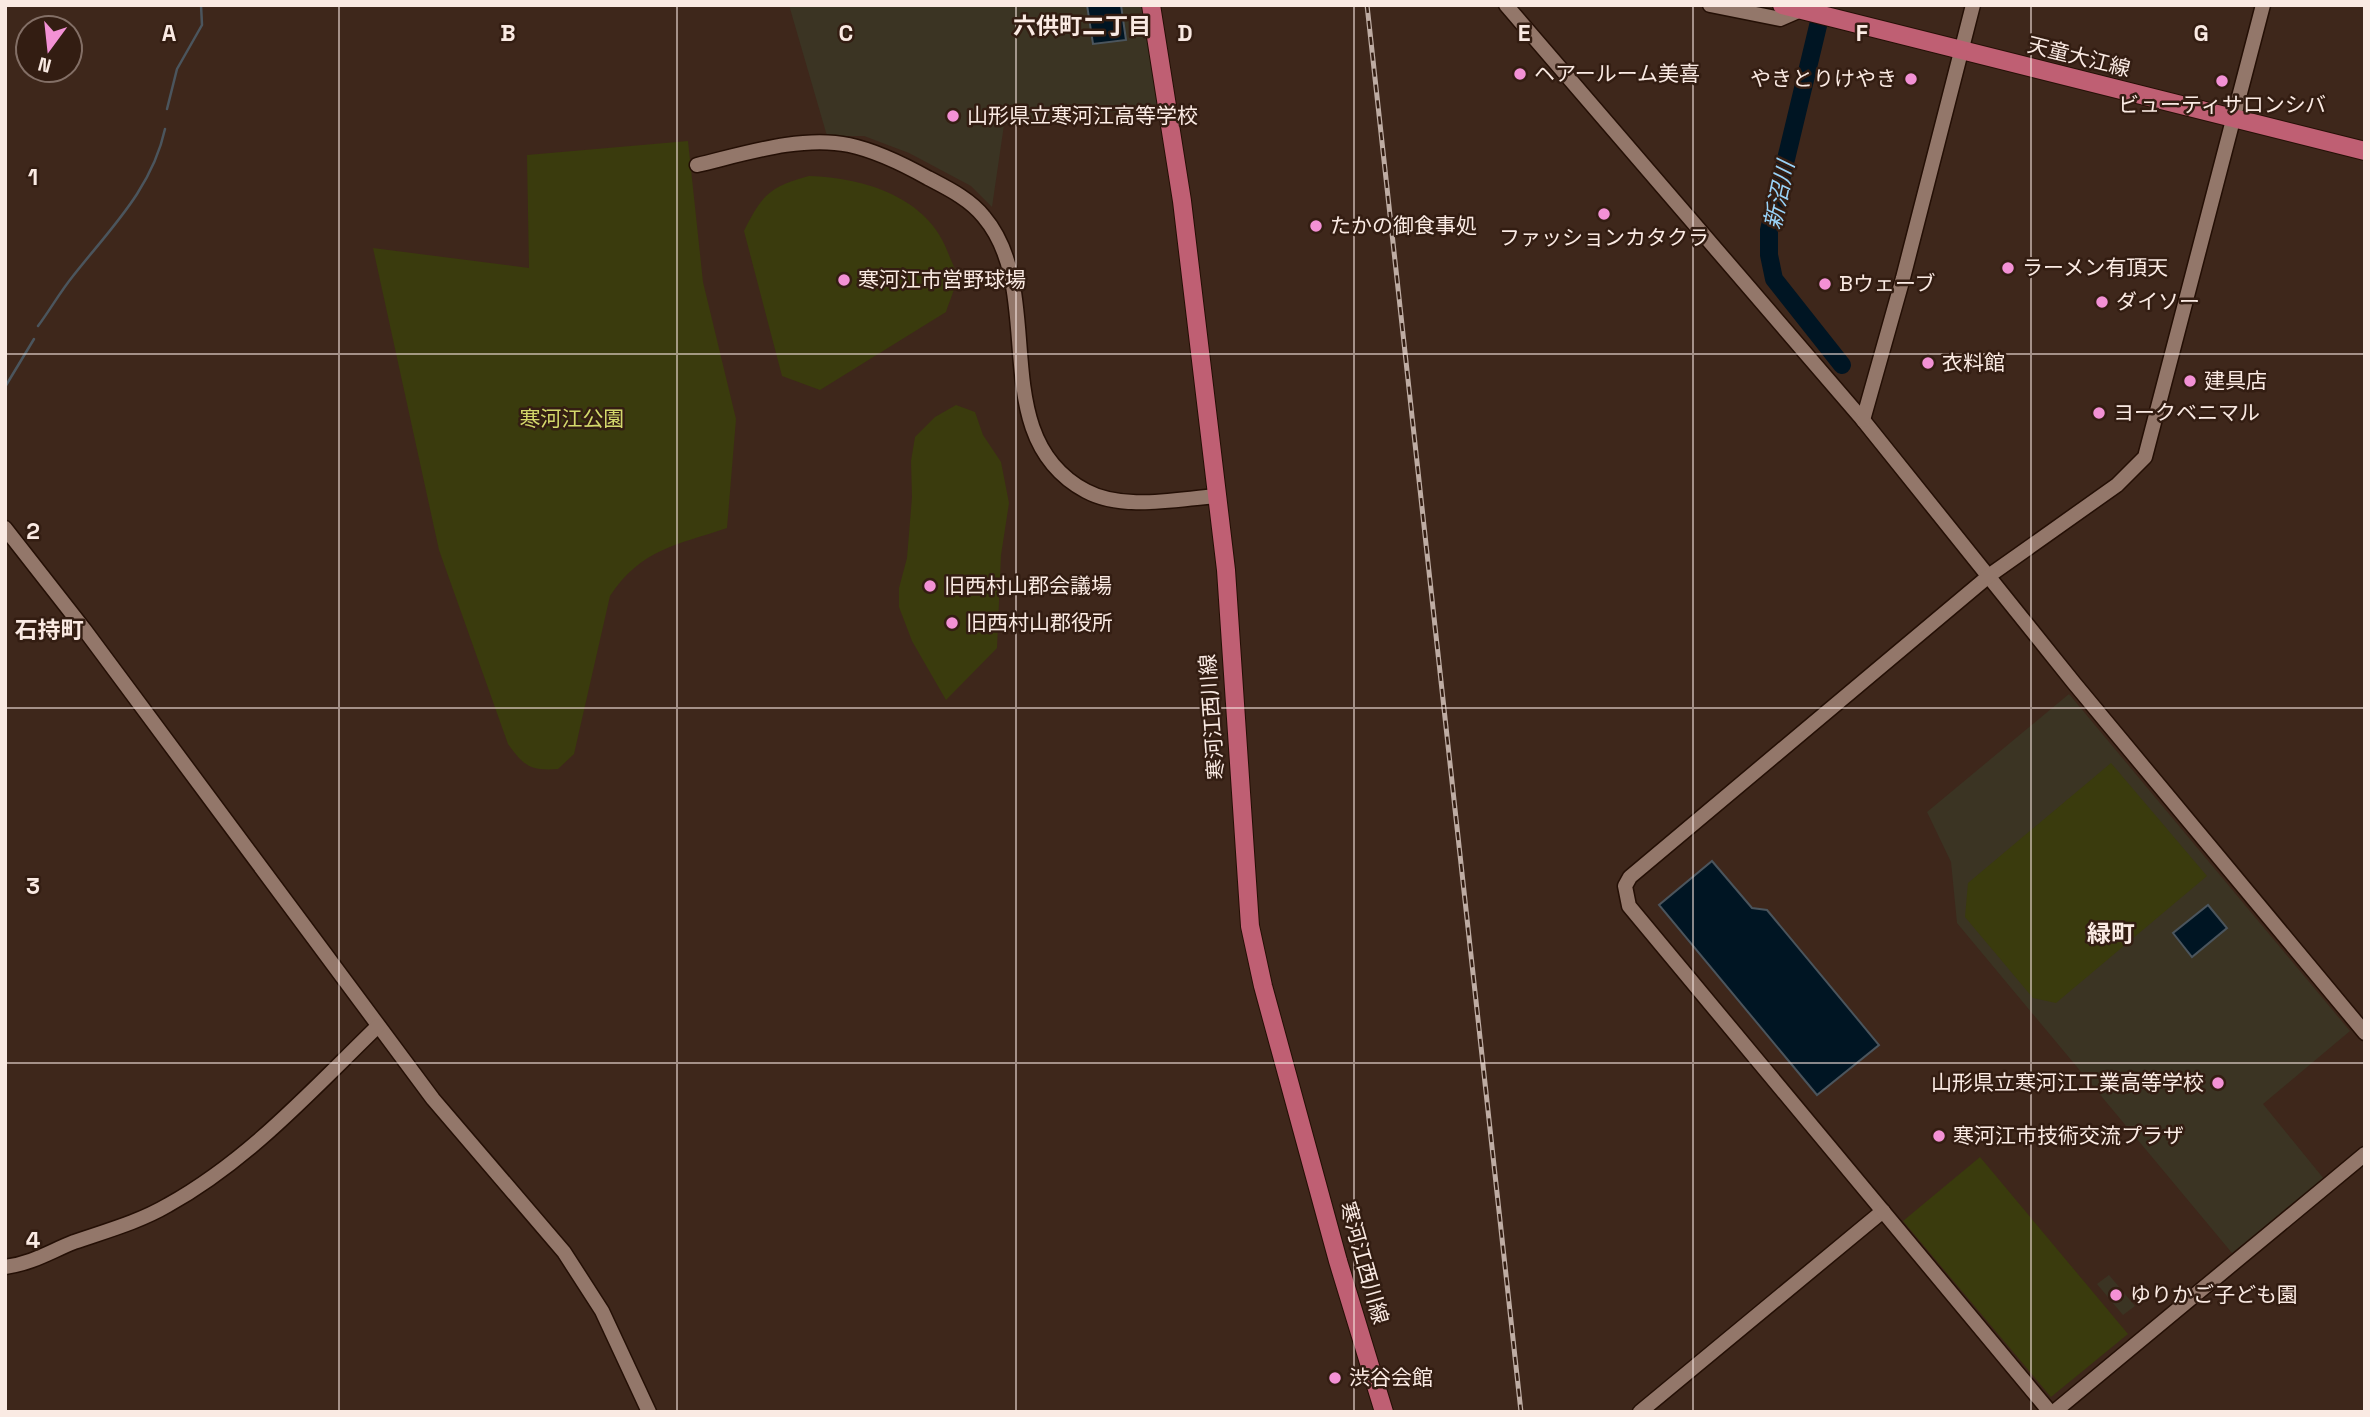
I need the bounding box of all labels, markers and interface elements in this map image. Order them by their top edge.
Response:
district label: 六供町二丁目 [1013,11,1151,41]
north arrow [14,14,84,84]
text: A [162,18,177,48]
text: B [500,18,516,48]
text: C [839,18,853,48]
text: D [1177,18,1193,48]
text: E [1518,18,1530,48]
text: F [1856,18,1868,48]
text: G [2193,18,2209,48]
street label: 天童大江線 [2025,31,2133,82]
text: N [35,51,54,79]
place label: ヘアールーム美喜 [1534,60,1700,87]
place label: やきとりけやき [1750,65,1897,92]
marker: ヘアールーム美喜 [1512,66,1528,82]
marker: やきとりけやき [1903,71,1919,87]
marker: ビューティサロンシバ [2214,73,2230,89]
place label: ビューティサロンシバ [2118,91,2326,118]
place label: 山形県立寒河江高等学校 [967,102,1198,129]
marker: 山形県立寒河江高等学校 [945,108,961,124]
water label: 新沼川 [1757,155,1801,232]
text: 1 [28,162,38,192]
marker: ファッションカタクラ [1596,206,1612,222]
place label: たかの御食事処 [1330,212,1477,239]
marker: たかの御食事処 [1308,218,1324,234]
place label: ファッションカタクラ [1499,224,1709,251]
place label: ラーメン有頂天 [2022,254,2168,281]
marker: ラーメン有頂天 [2000,260,2016,276]
place label: 寒河江市営野球場 [858,266,1026,293]
place label: Bウェーブ [1839,270,1936,297]
marker: 寒河江市営野球場 [836,272,852,288]
marker: Bウェーブ [1817,276,1833,292]
place label: ダイソー [2116,288,2200,315]
marker: ダイソー [2094,294,2110,310]
place label: 衣料館 [1942,349,2005,376]
marker: 衣料館 [1920,355,1936,371]
place label: 建具店 [2204,367,2267,394]
marker: 建具店 [2182,373,2198,389]
place label: ヨークベニマル [2113,399,2260,426]
park label: 寒河江公園 [520,405,625,432]
marker: ヨークベニマル [2091,405,2107,421]
text: 2 [26,516,40,546]
place label: 旧西村山郡会議場 [944,572,1112,599]
marker: 旧西村山郡会議場 [922,578,938,594]
place label: 旧西村山郡役所 [966,609,1113,636]
district label: 石持町 [15,615,84,645]
marker: 旧西村山郡役所 [944,615,960,631]
street label: 寒河江西川線 [1194,653,1229,781]
text: 3 [26,871,40,901]
district label: 緑町 [2087,918,2135,949]
place label: 山形県立寒河江工業高等学校 [1931,1069,2204,1096]
marker: 山形県立寒河江工業高等学校 [2210,1075,2226,1091]
place label: 寒河江市技術交流プラザ [1953,1122,2184,1149]
marker: 寒河江市技術交流プラザ [1931,1128,1947,1144]
street label: 寒河江西川線 [1334,1199,1395,1327]
text: 4 [26,1225,41,1255]
place label: ゆりかご子ども園 [2130,1281,2298,1308]
marker: ゆりかご子ども園 [2108,1287,2124,1303]
place label: 渋谷会館 [1349,1364,1433,1391]
marker: 渋谷会館 [1327,1370,1343,1386]

